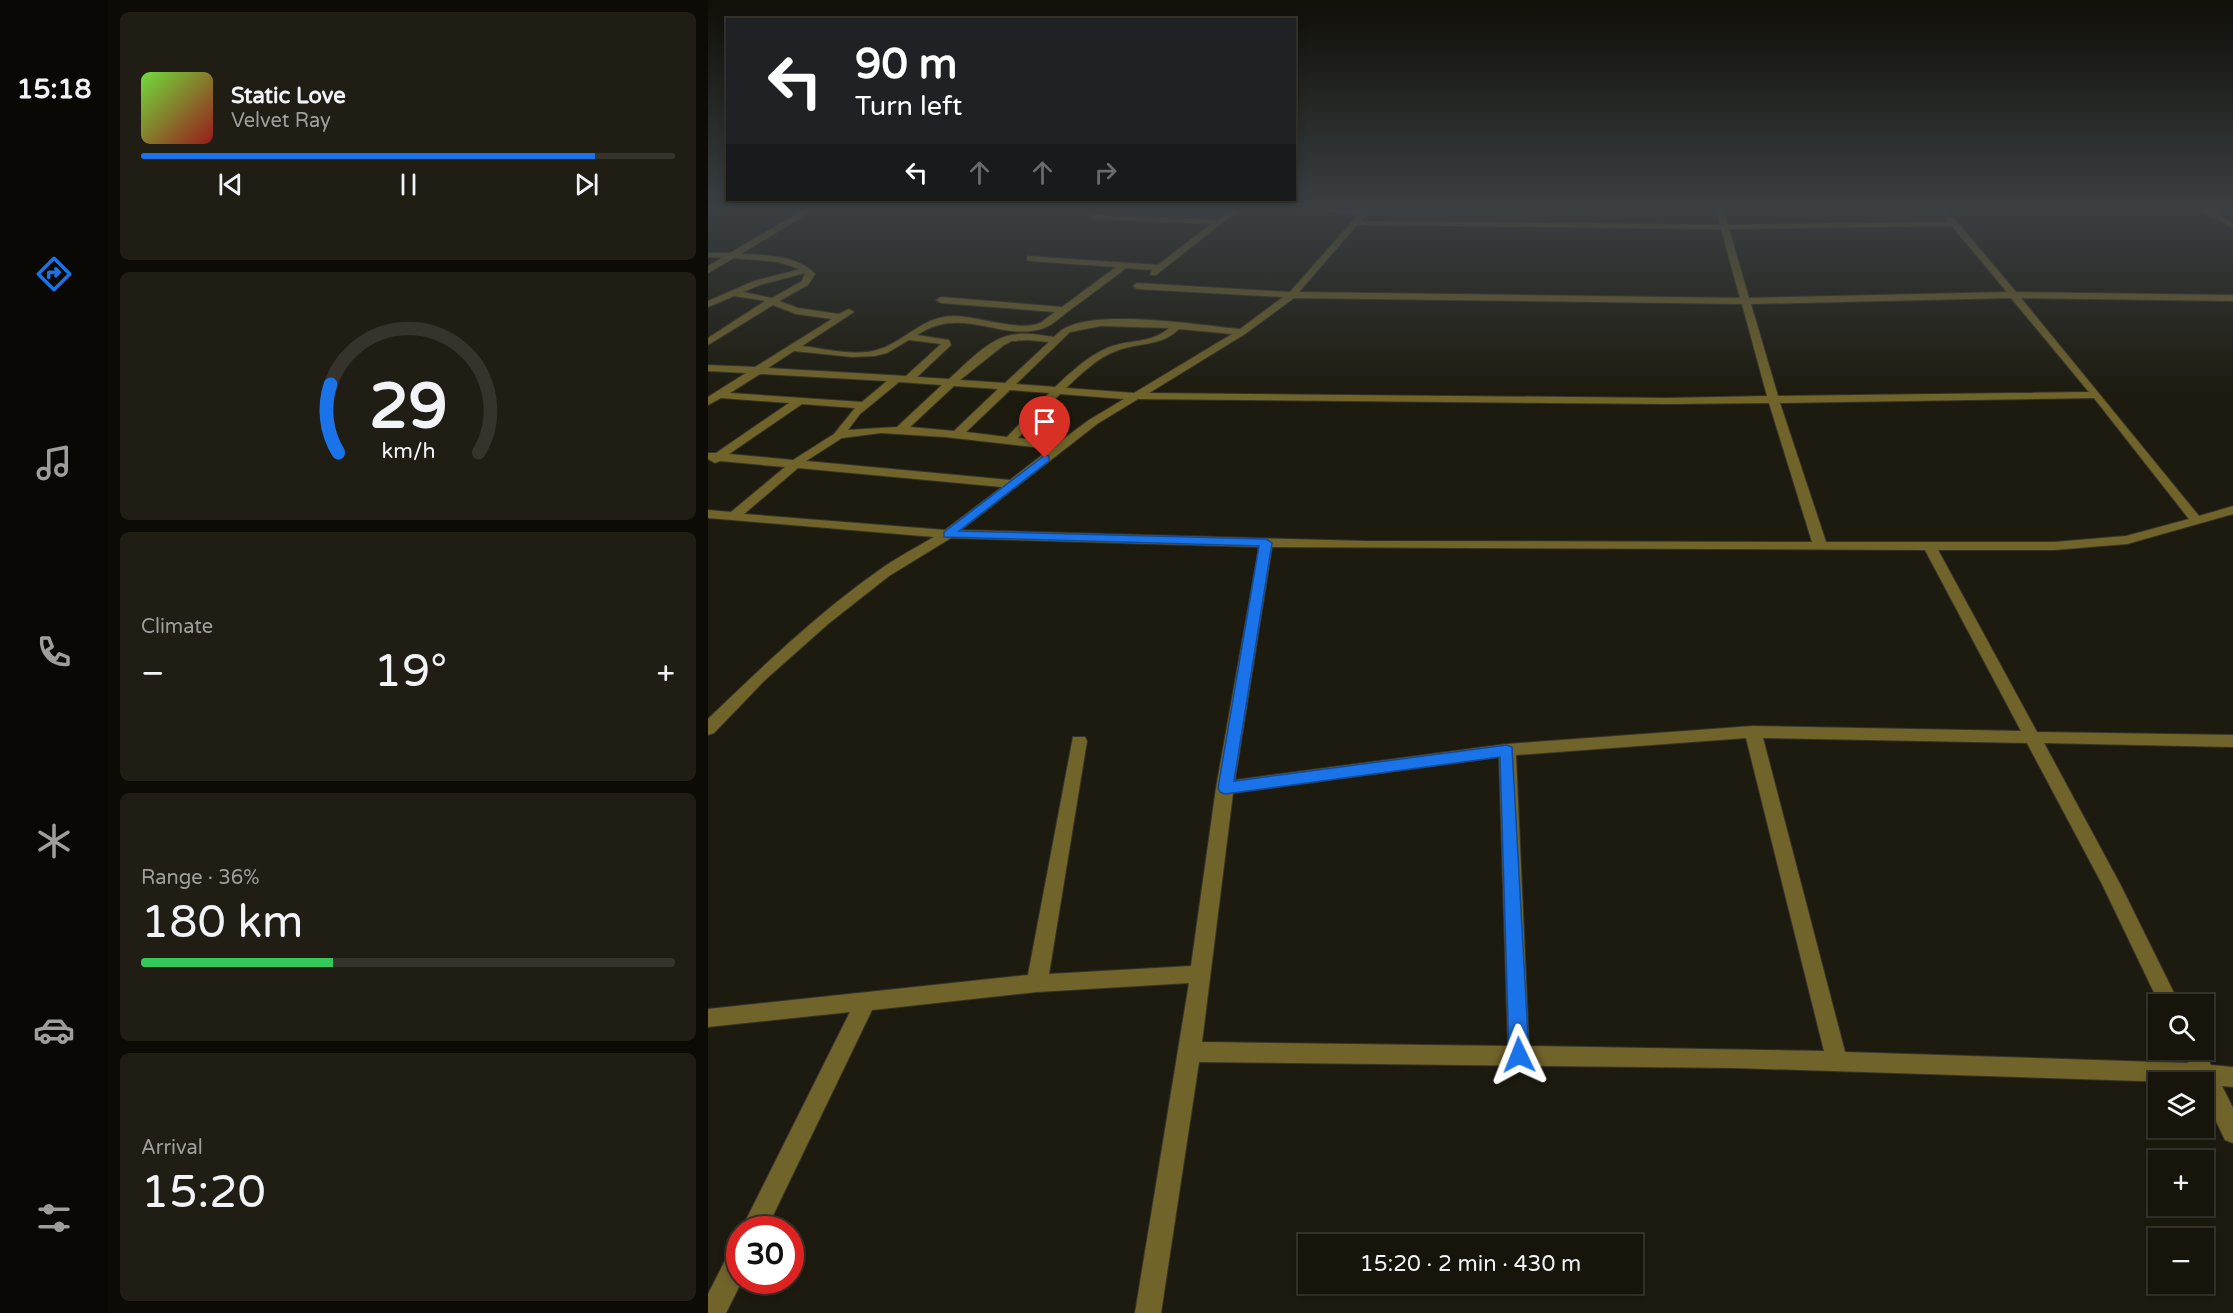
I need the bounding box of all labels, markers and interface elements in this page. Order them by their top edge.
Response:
text: 90 m [855,39,957,90]
icon: left [756,42,834,120]
text: 15:18 [17,73,91,106]
text: Static Love [231,83,346,109]
text: Turn left [855,90,962,123]
text: Velvet Ray [231,109,331,133]
icon: left [900,156,933,189]
icon: ahead [963,156,996,189]
icon: ahead [1026,156,1059,189]
icon: right [1089,156,1122,189]
icon: previous [214,168,247,201]
icon: pause [392,168,425,201]
icon: next [570,168,603,201]
icon: directions [33,253,75,295]
text: 29 [369,370,447,445]
pin [1019,396,1070,458]
icon: arrive [1028,405,1061,438]
text: km/h [381,439,435,465]
icon: music [33,442,75,484]
text: Climate [141,615,213,639]
icon: phone [33,631,75,673]
text: 19° [374,645,447,699]
text: − [141,654,165,693]
text: + [656,654,675,693]
icon: climate [33,820,75,862]
text: Range · 36% [141,866,260,890]
text: 180 km [141,896,303,950]
map controls [2148,994,2214,1294]
button: search [2148,994,2214,1060]
icon: car [33,1009,75,1051]
position arrow [1487,1023,1551,1087]
button: layers [2148,1072,2214,1138]
text: Arrival [141,1136,203,1160]
button: + [2148,1150,2214,1216]
text: 15:20 [141,1166,266,1220]
icon: filters [33,1197,75,1239]
speed limit sign: 30 [726,1216,804,1294]
button: − [2148,1228,2214,1294]
text: 15:20 · 2 min · 430 m [1360,1251,1581,1277]

